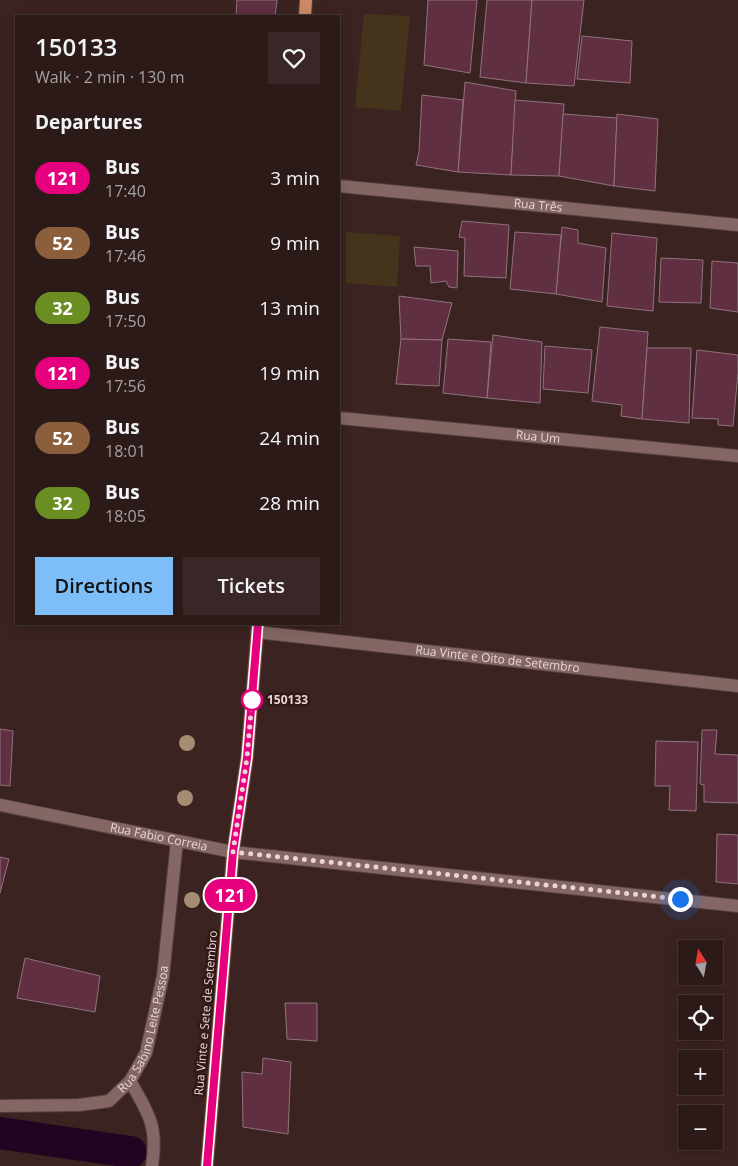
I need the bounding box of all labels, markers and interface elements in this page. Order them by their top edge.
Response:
text: 150133 [35,30,117,63]
button: heart [268,32,320,84]
text: Walk · 2 min · 130 m [35,66,185,88]
text: Departures [35,109,142,135]
text: Bus [105,154,140,180]
text: 3 min [270,165,320,191]
text: 121 [47,166,78,190]
text: 17:40 [105,180,146,202]
street label: Rua Três [513,194,563,216]
text: Bus [105,219,140,245]
text: 9 min [270,230,320,256]
text: 52 [52,231,73,255]
text: 17:46 [105,245,146,267]
text: Bus [105,284,140,310]
text: 13 min [259,295,320,321]
text: 32 [52,296,73,320]
text: 17:50 [105,310,146,332]
text: Bus [105,349,140,375]
text: 19 min [259,360,320,386]
text: 121 [47,361,78,385]
text: 17:56 [105,375,146,397]
text: Bus [105,414,140,440]
text: 24 min [259,425,320,451]
text: 52 [52,426,73,450]
street label: Rua Um [515,426,561,447]
text: 18:01 [105,440,146,462]
text: Bus [105,479,140,505]
text: 28 min [259,490,320,516]
text: 32 [52,491,73,515]
text: 18:05 [105,505,146,527]
button: Directions [35,557,173,615]
button: Tickets [183,557,320,615]
street label: Rua Vinte e Oito de Setembro [414,641,581,676]
marker: 150133 [241,689,263,711]
place label: 150133 [267,691,308,708]
street label: Rua Fabio Correia [109,818,209,855]
line badge: 121 [201,879,259,911]
text: 121 [215,883,245,907]
your location [668,887,693,912]
street label: Rua Vinte e Sete de Setembro [190,930,221,1096]
north arrow [678,940,722,985]
map controls [678,940,723,1150]
street label: Rua Sabino Leite Pessoa [114,965,172,1096]
button: locate [678,995,723,1040]
button: + [678,1050,723,1095]
button: − [678,1105,723,1150]

